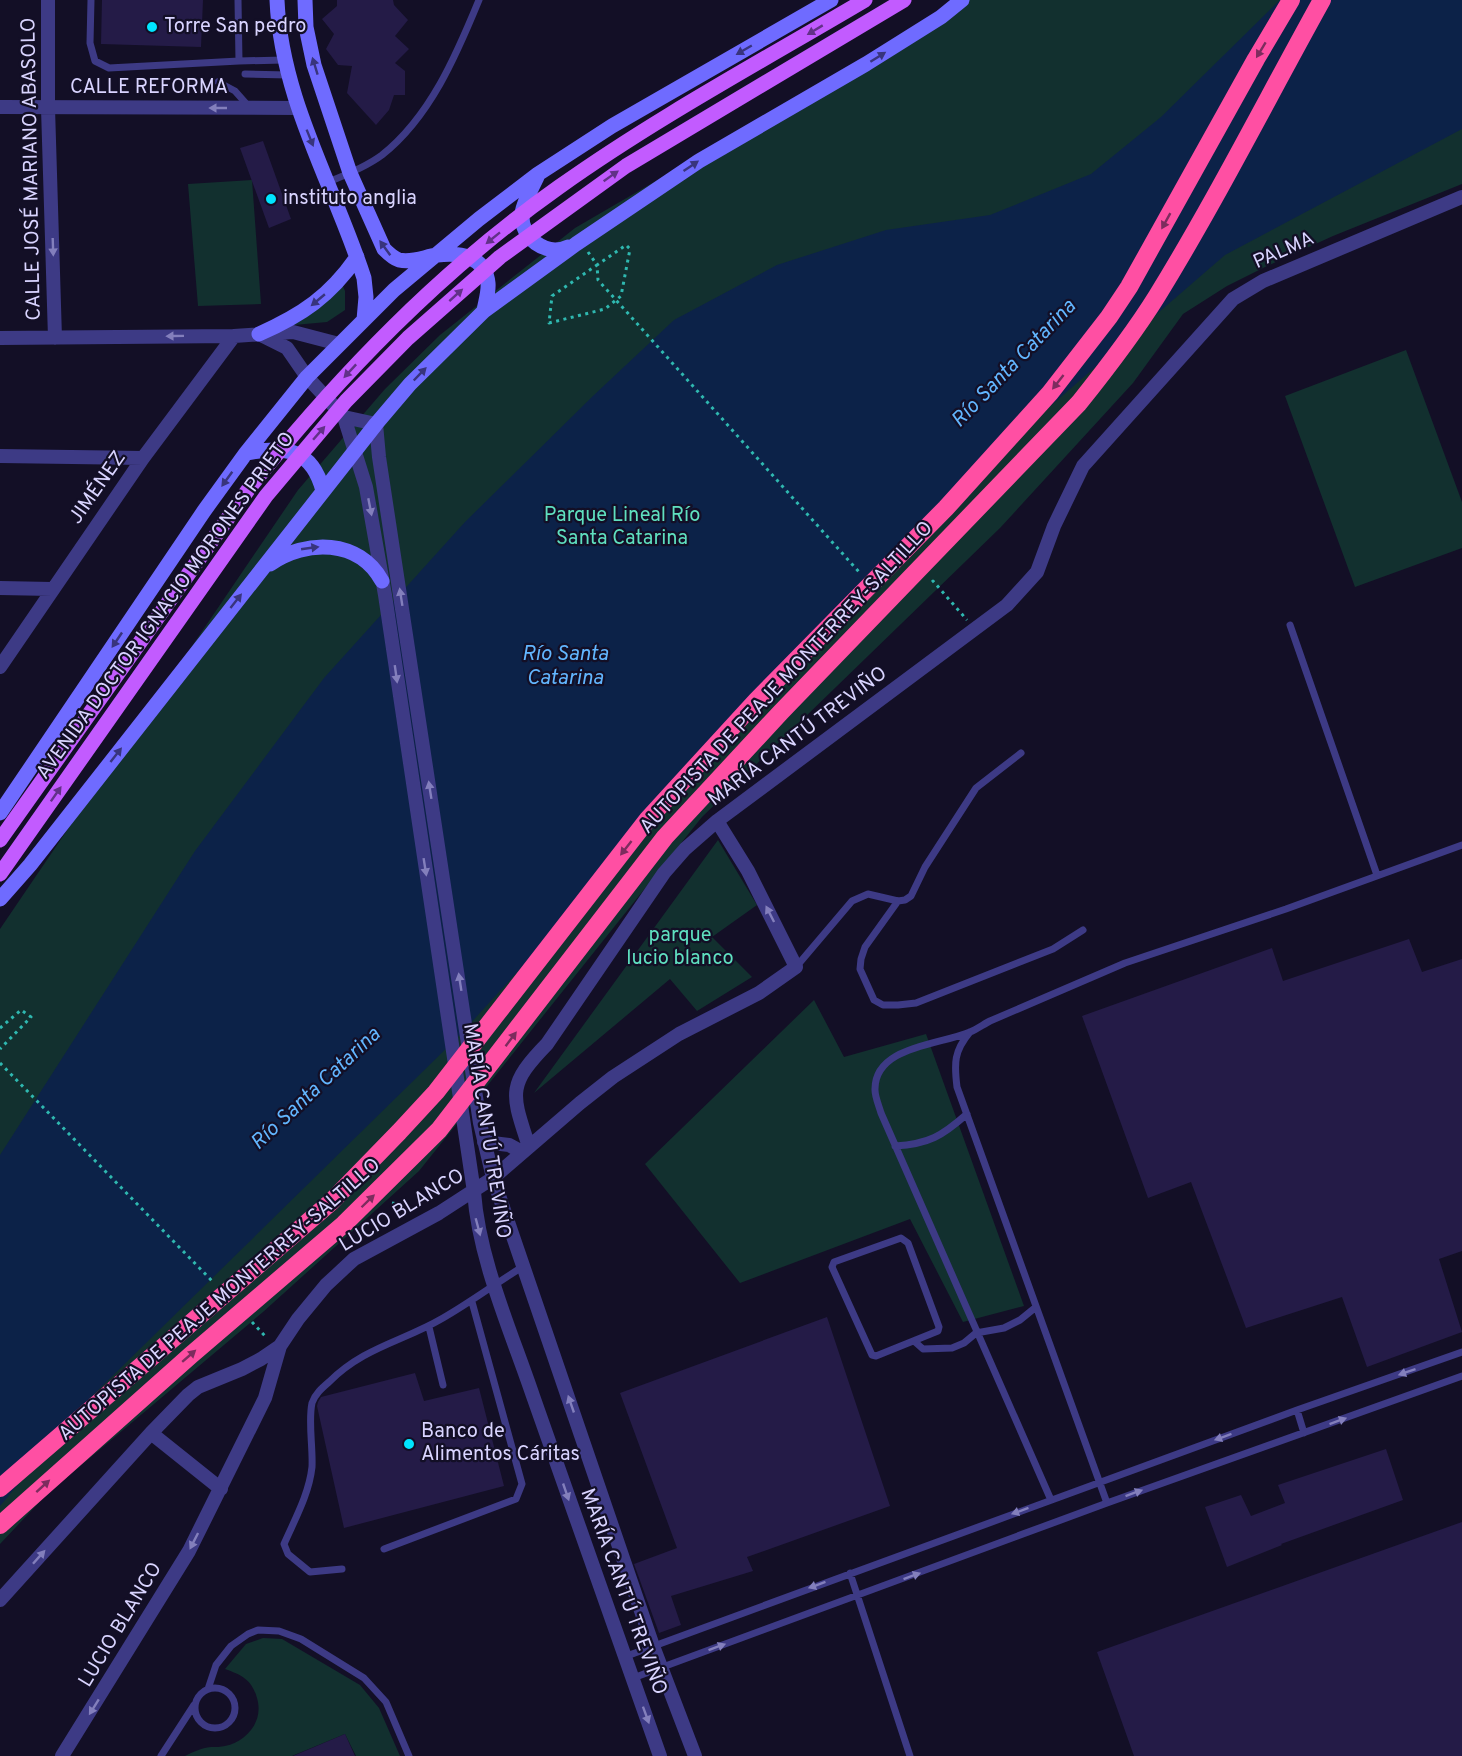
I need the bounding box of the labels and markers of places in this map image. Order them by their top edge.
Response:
place label: Torre San pedro [164,14,306,40]
marker: Torre San pedro [145,20,159,34]
place label: instituto anglia [283,186,417,212]
marker: instituto anglia [264,192,278,206]
place label: Banco de Alimentos Cáritas [421,1419,580,1468]
marker: Banco de Alimentos Cáritas [402,1437,416,1451]

